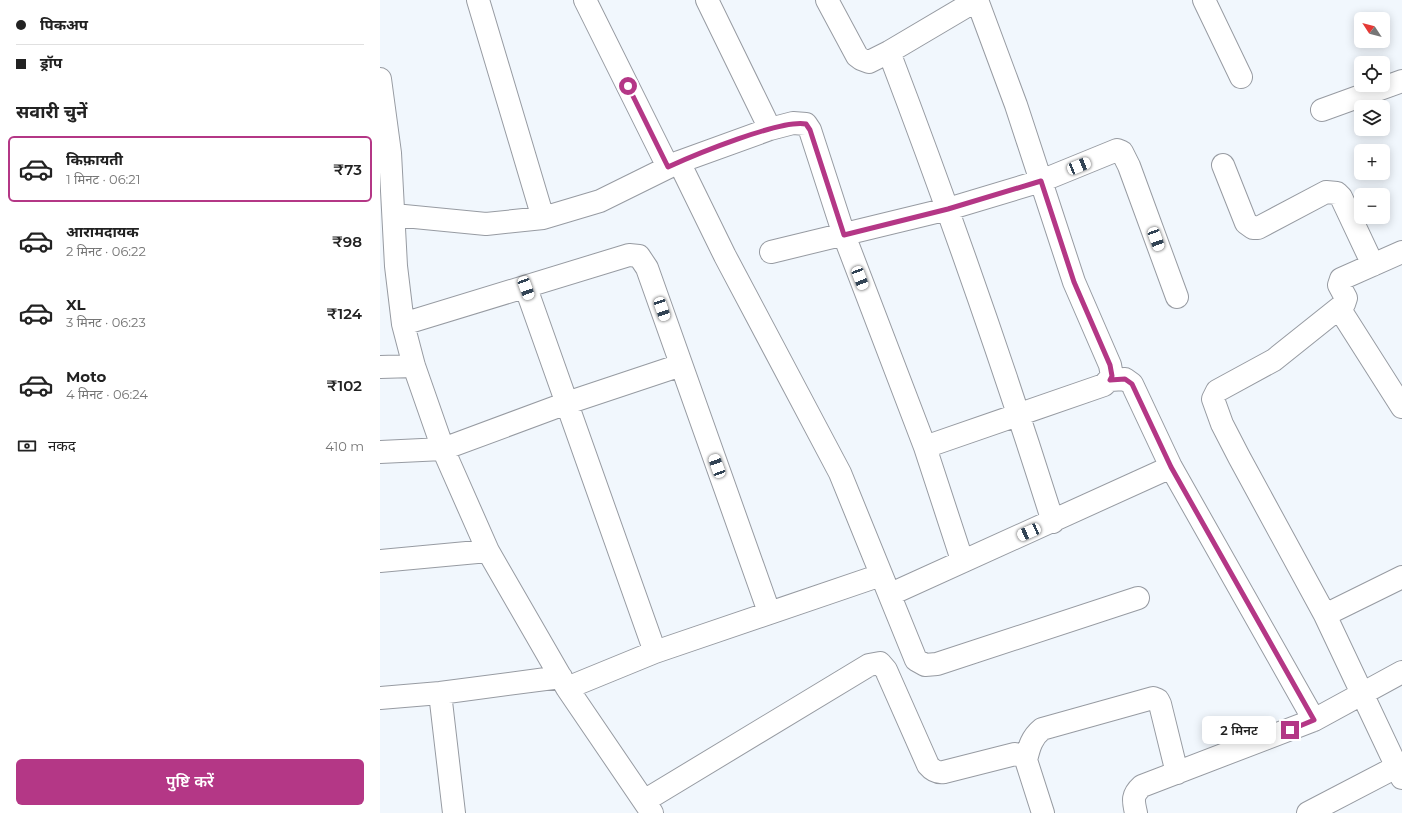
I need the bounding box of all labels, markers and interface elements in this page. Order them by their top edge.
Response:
north arrow [1354,12,1390,48]
map controls [1354,12,1390,224]
text: पिकअप [40,15,88,34]
text: ड्रॉप [40,53,62,72]
button: locate [1354,56,1390,92]
route start [619,77,637,95]
button: layers [1354,100,1390,136]
text: सवारी चुनें [16,101,87,123]
button: + [1354,144,1390,180]
text: किफ़ायती [66,150,123,169]
icon: car [18,151,54,187]
car [1066,156,1092,176]
text: ₹73 [333,160,362,179]
text: 1 मिनट · 06:21 [66,171,140,187]
button: − [1354,188,1390,224]
text: आरामदायक [66,222,139,241]
icon: car [18,223,54,259]
car [1146,226,1166,252]
text: ₹98 [332,232,362,251]
text: 2 मिनट · 06:22 [66,243,146,259]
car [850,265,870,291]
car [516,275,536,301]
icon: car [18,295,54,331]
text: XL [66,295,85,314]
car [652,296,672,322]
text: ₹124 [327,304,362,323]
text: 3 मिनट · 06:23 [66,314,146,330]
icon: car [18,367,54,403]
text: Moto [66,367,106,386]
text: ₹102 [327,376,362,395]
text: 4 मिनट · 06:24 [66,386,148,402]
icon: cash [16,435,38,457]
text: नकद [48,436,76,455]
text: 410 m [325,438,364,454]
car [707,453,727,479]
car [1016,522,1042,542]
callout: 2 मिनट [1202,716,1276,744]
route end [1281,721,1299,739]
text: 2 मिनट [1220,722,1258,738]
button: पुष्टि करें [16,759,364,805]

